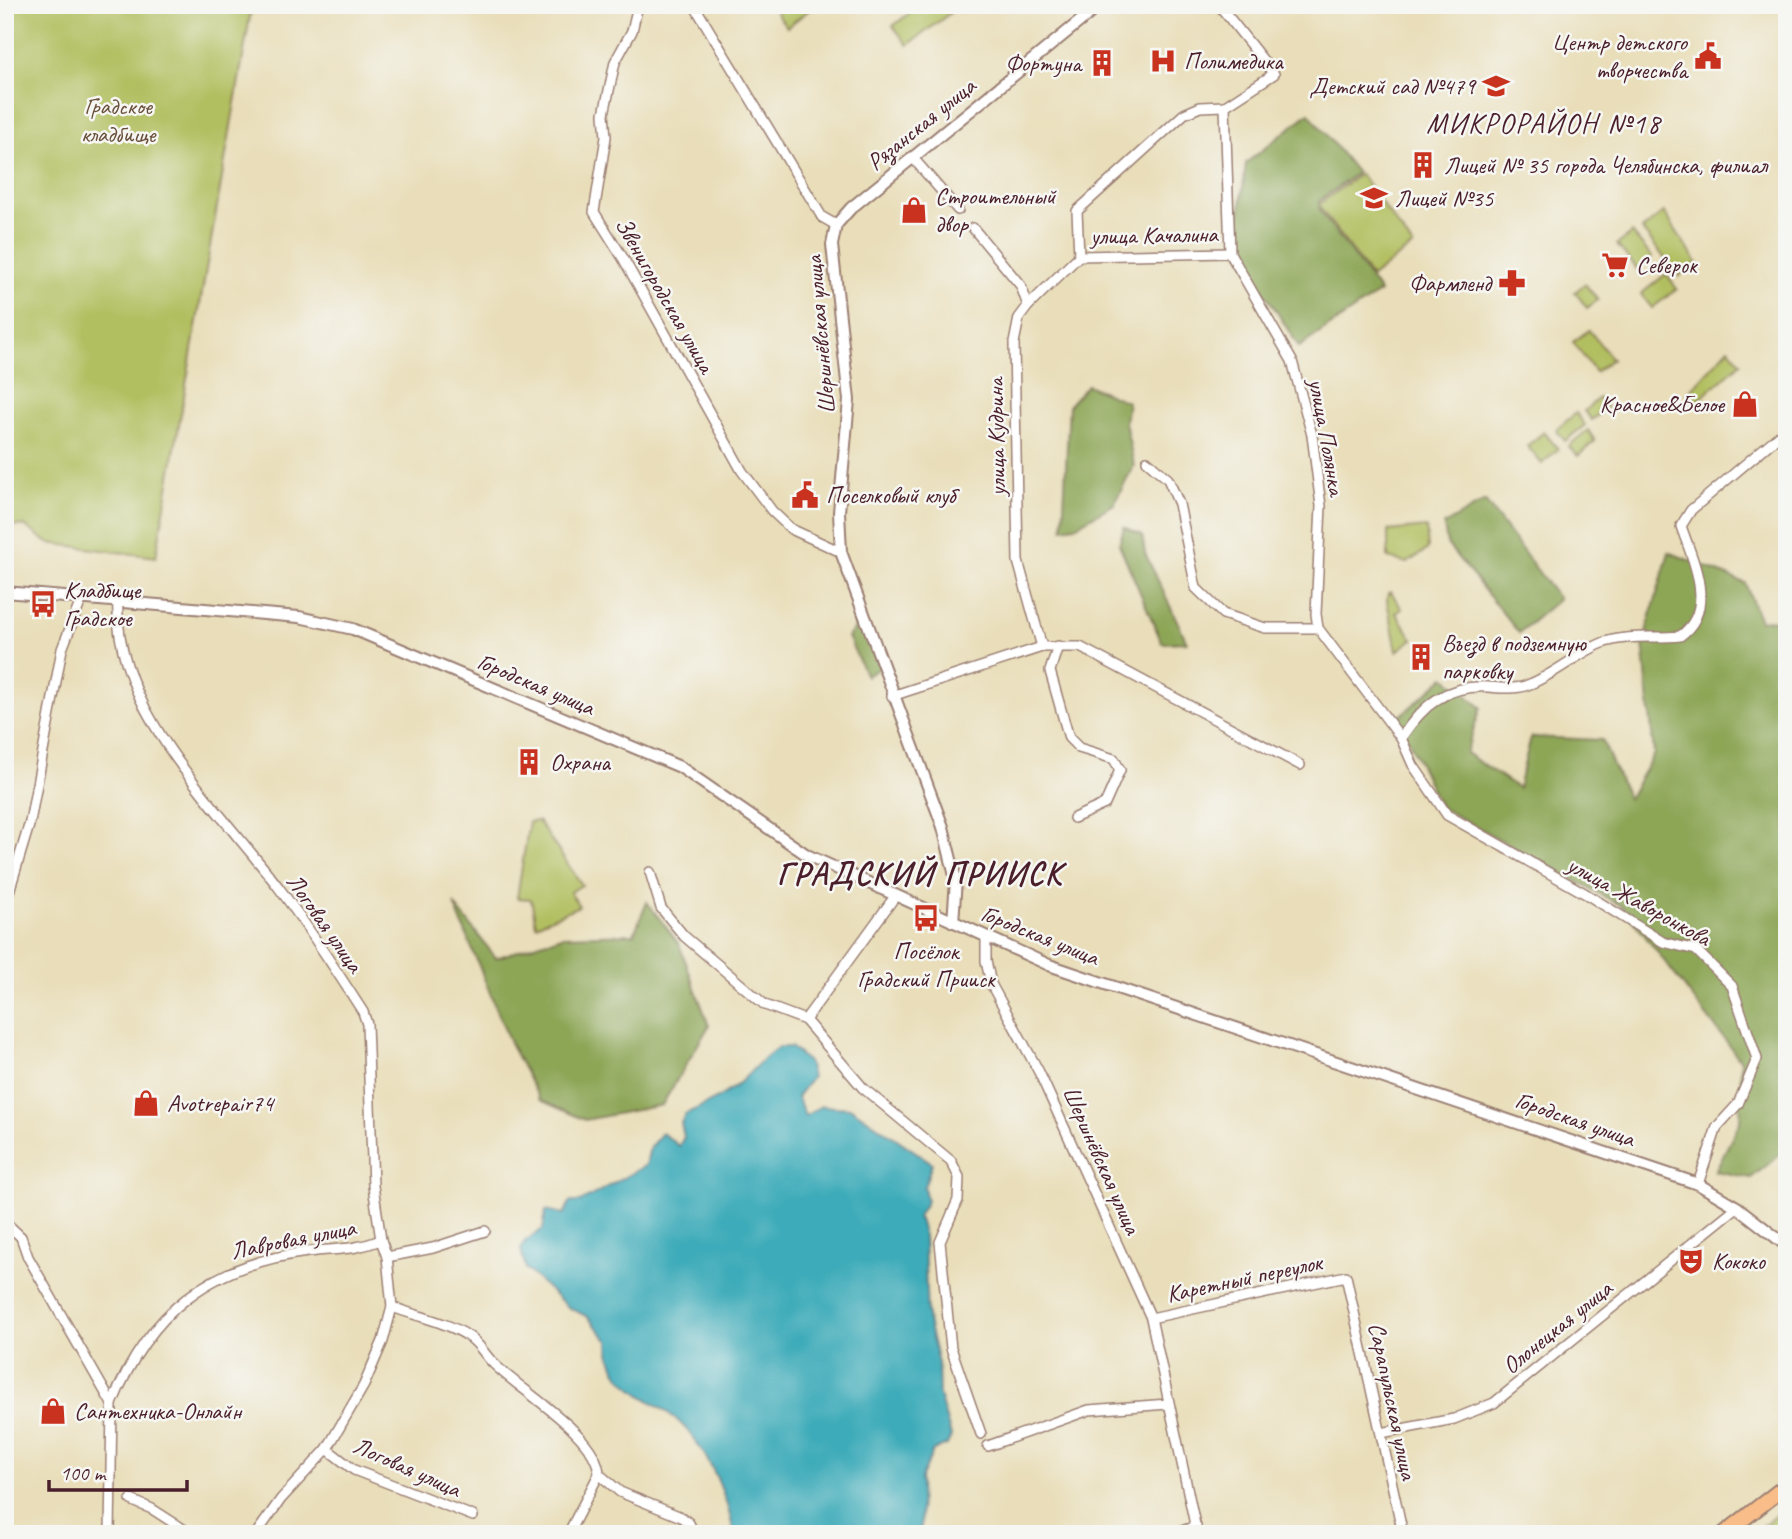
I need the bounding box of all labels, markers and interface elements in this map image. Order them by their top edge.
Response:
place label: Центр детского творчества [1552,27,1689,85]
public building icon: Центр детского творчества [1693,41,1723,71]
hospital icon: Полимедика [1148,46,1178,76]
place label: Полимедика [1184,46,1284,76]
place label: Фортуна [1005,48,1083,78]
building icon: Фортуна [1087,48,1117,78]
street label: Рязанская улица [861,70,983,178]
place label: Детский сад №479 [1309,71,1477,101]
school or university icon: Детский сад №479 [1481,71,1511,101]
park label: Градское кладбище [81,91,157,149]
district label: МИКРОРАЙОН №18 [1426,106,1662,141]
building icon: Лицей № 35 города Челябинска, филиал [1408,150,1438,180]
place label: Лицей № 35 города Челябинска, филиал [1444,150,1769,180]
place label: Строительный двор [935,181,1058,239]
school or university icon: Лицей №35 [1359,183,1389,213]
place label: Лицей №35 [1395,183,1495,213]
shop icon: Строительный двор [899,195,929,225]
street label: Звенигородская улица [608,212,723,380]
street label: улица Качалина [1088,219,1219,251]
supermarket icon: Северок [1600,250,1630,280]
place label: Северок [1636,250,1699,280]
street label: Шершнёвская улица [798,253,842,415]
place label: Фармленд [1409,268,1493,298]
pharmacy icon: Фармленд [1497,268,1527,298]
street label: улица Полянка [1302,374,1352,500]
street label: улица Кудрина [980,376,1012,498]
place label: Красное&Белое [1600,389,1726,419]
shop icon: Красное&Белое [1730,389,1760,419]
public building icon: Поселковый клуб [790,480,820,510]
place label: Поселковый клуб [826,480,960,510]
place label: Кладбище Градское [64,575,142,633]
bus stop icon: Кладбище Градское [28,589,58,619]
place label: Въезд в подземную парковку [1442,628,1587,686]
building icon: Въезд в подземную парковку [1406,642,1436,672]
street label: Городская улица [473,646,600,723]
building icon: Охрана [514,747,544,777]
place label: Охрана [550,747,611,777]
street label: улица Жаворонкова [1560,848,1717,953]
district label: ГРАДСКИЙ ПРИИСК [777,853,1068,894]
street label: Логовая улица [280,868,371,980]
street label: Городская улица [977,898,1105,973]
bus stop icon: Посёлок Градский Прииск [911,903,941,933]
place label: Посёлок Градский Прииск [857,936,997,994]
street label: Шершнёвская улица [1056,1081,1149,1240]
street label: Городская улица [1511,1085,1640,1154]
shop icon: Avotrepair74 [131,1088,161,1118]
place label: Avotrepair74 [167,1088,276,1118]
street label: Лавровая улица [228,1212,359,1266]
street label: Каретный переулок [1164,1246,1326,1309]
theatre icon: Кококо [1676,1246,1706,1276]
place label: Кококо [1712,1246,1767,1276]
street label: Олонецкая улица [1496,1273,1619,1380]
street label: Сарапульская улица [1362,1320,1425,1484]
shop icon: Сантехника-Онлайн [38,1396,68,1426]
place label: Сантехника-Онлайн [74,1396,244,1426]
street label: Логовая улица [349,1430,467,1505]
scale bar [49,1448,187,1492]
text: 100 m [60,1460,107,1486]

